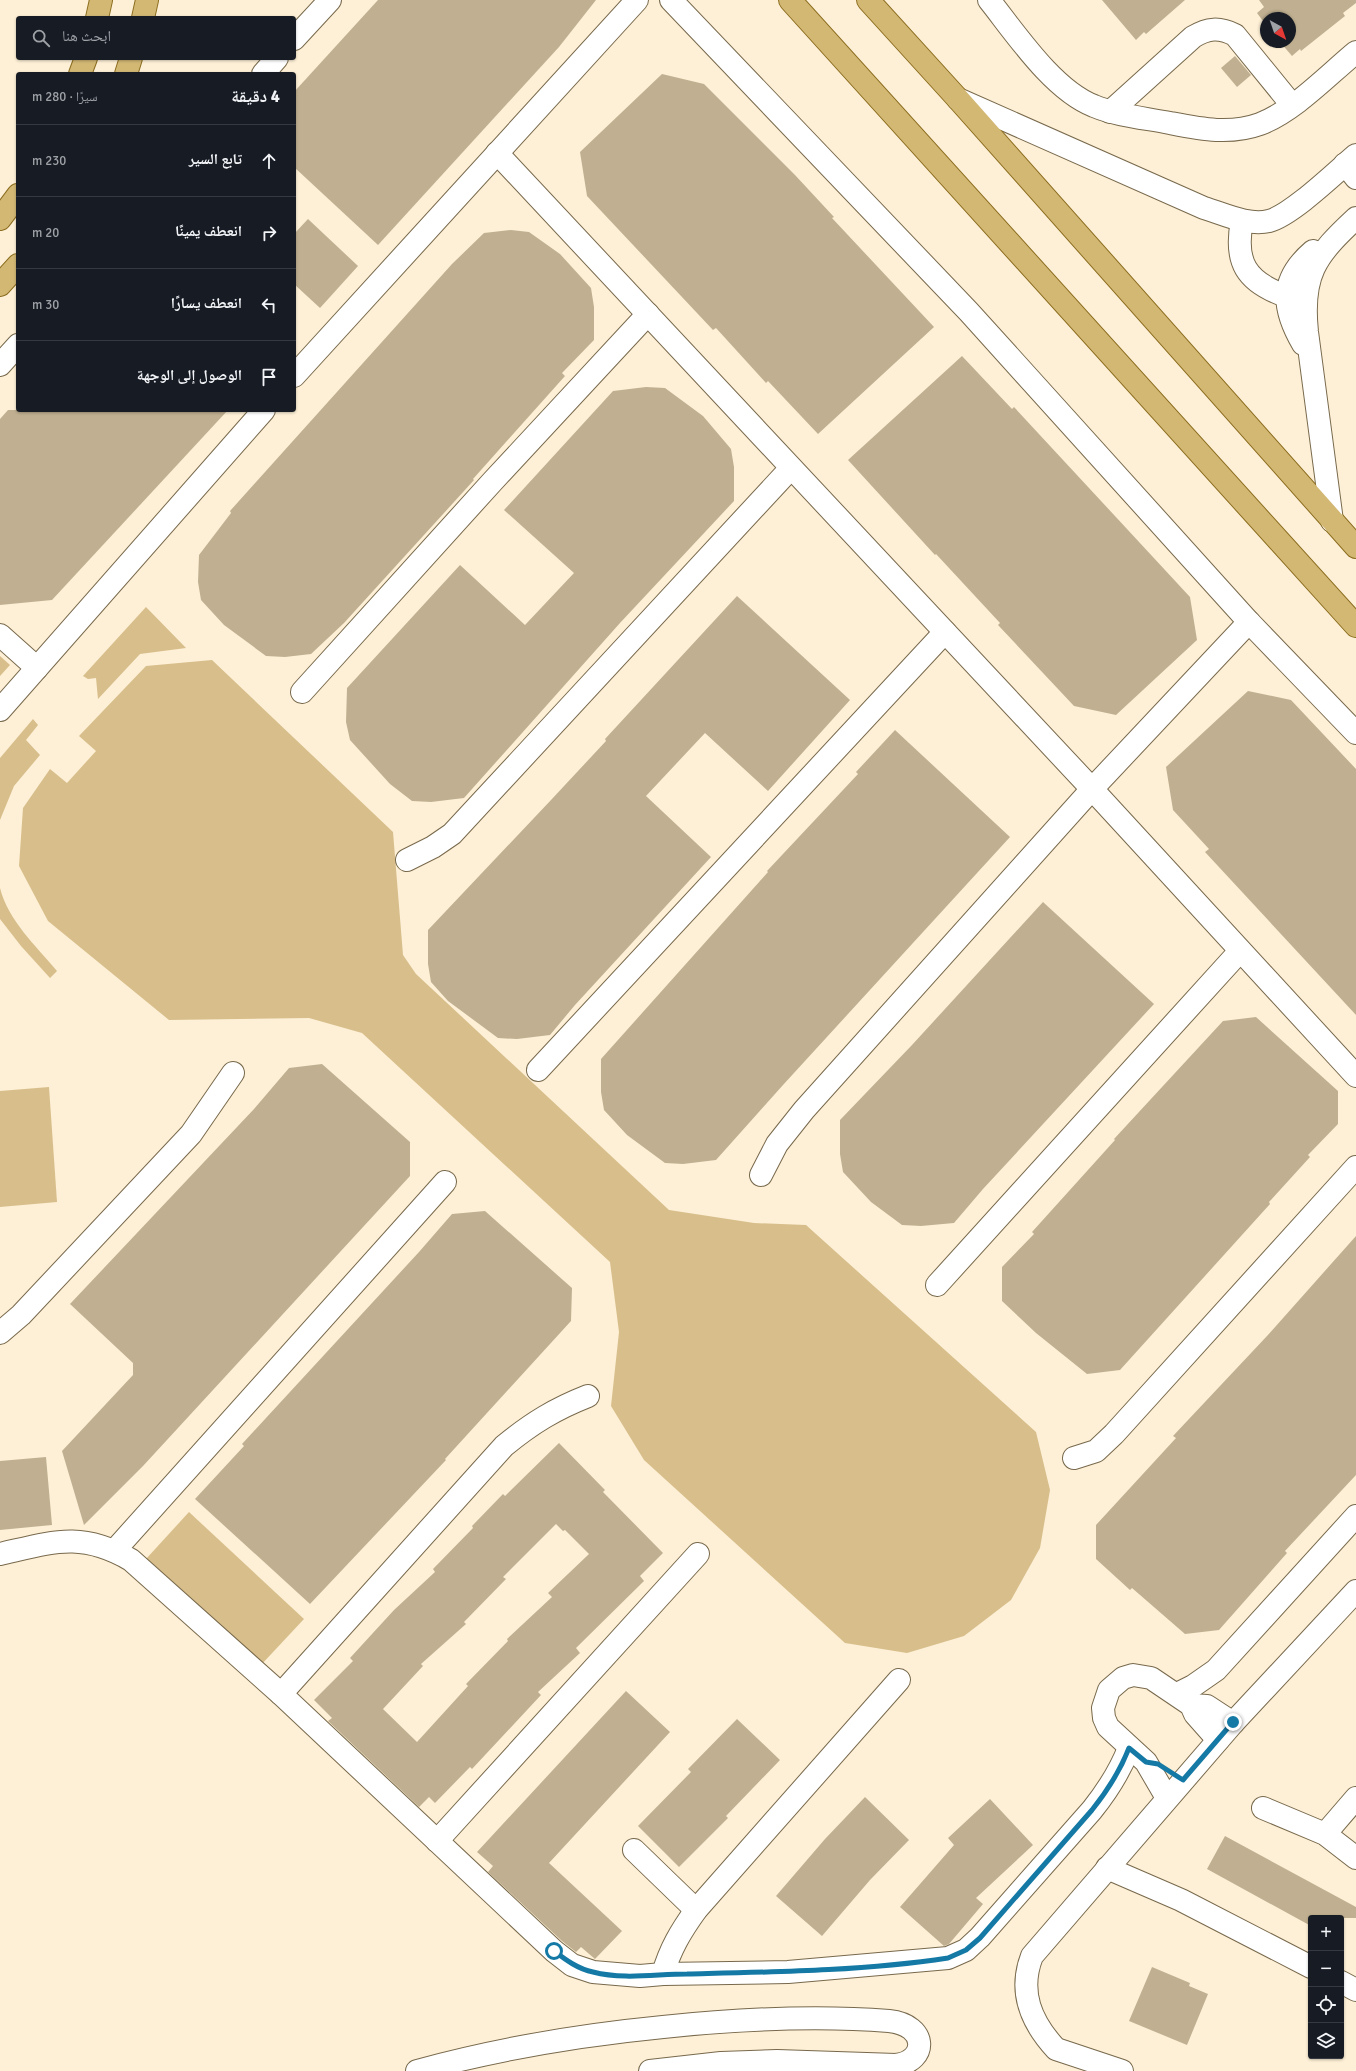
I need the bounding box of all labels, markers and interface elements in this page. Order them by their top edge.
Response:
north arrow [1260,12,1296,48]
search box [16,16,296,60]
icon: search [30,27,52,49]
text: ابحث هنا [62,27,111,45]
text: 4 دقيقة [231,86,280,107]
text: سيرًا · 280 m [32,89,98,105]
text: تابع السير [189,150,242,168]
icon: ahead [258,150,280,172]
text: 230 m [32,153,66,169]
text: انعطف يمينًا [175,222,242,240]
icon: right [258,222,280,244]
text: 20 m [32,225,59,241]
text: انعطف يسارًا [171,294,242,312]
icon: left [258,294,280,316]
text: 30 m [32,297,59,313]
text: الوصول إلى الوجهة [137,366,242,384]
icon: arrive [258,366,280,388]
route end [1224,1713,1242,1731]
map controls [1308,1915,1344,2059]
button: + [1308,1915,1344,1951]
route start [545,1942,563,1960]
button: − [1308,1951,1344,1987]
button: locate [1308,1987,1344,2023]
button: layers [1308,2023,1344,2059]

